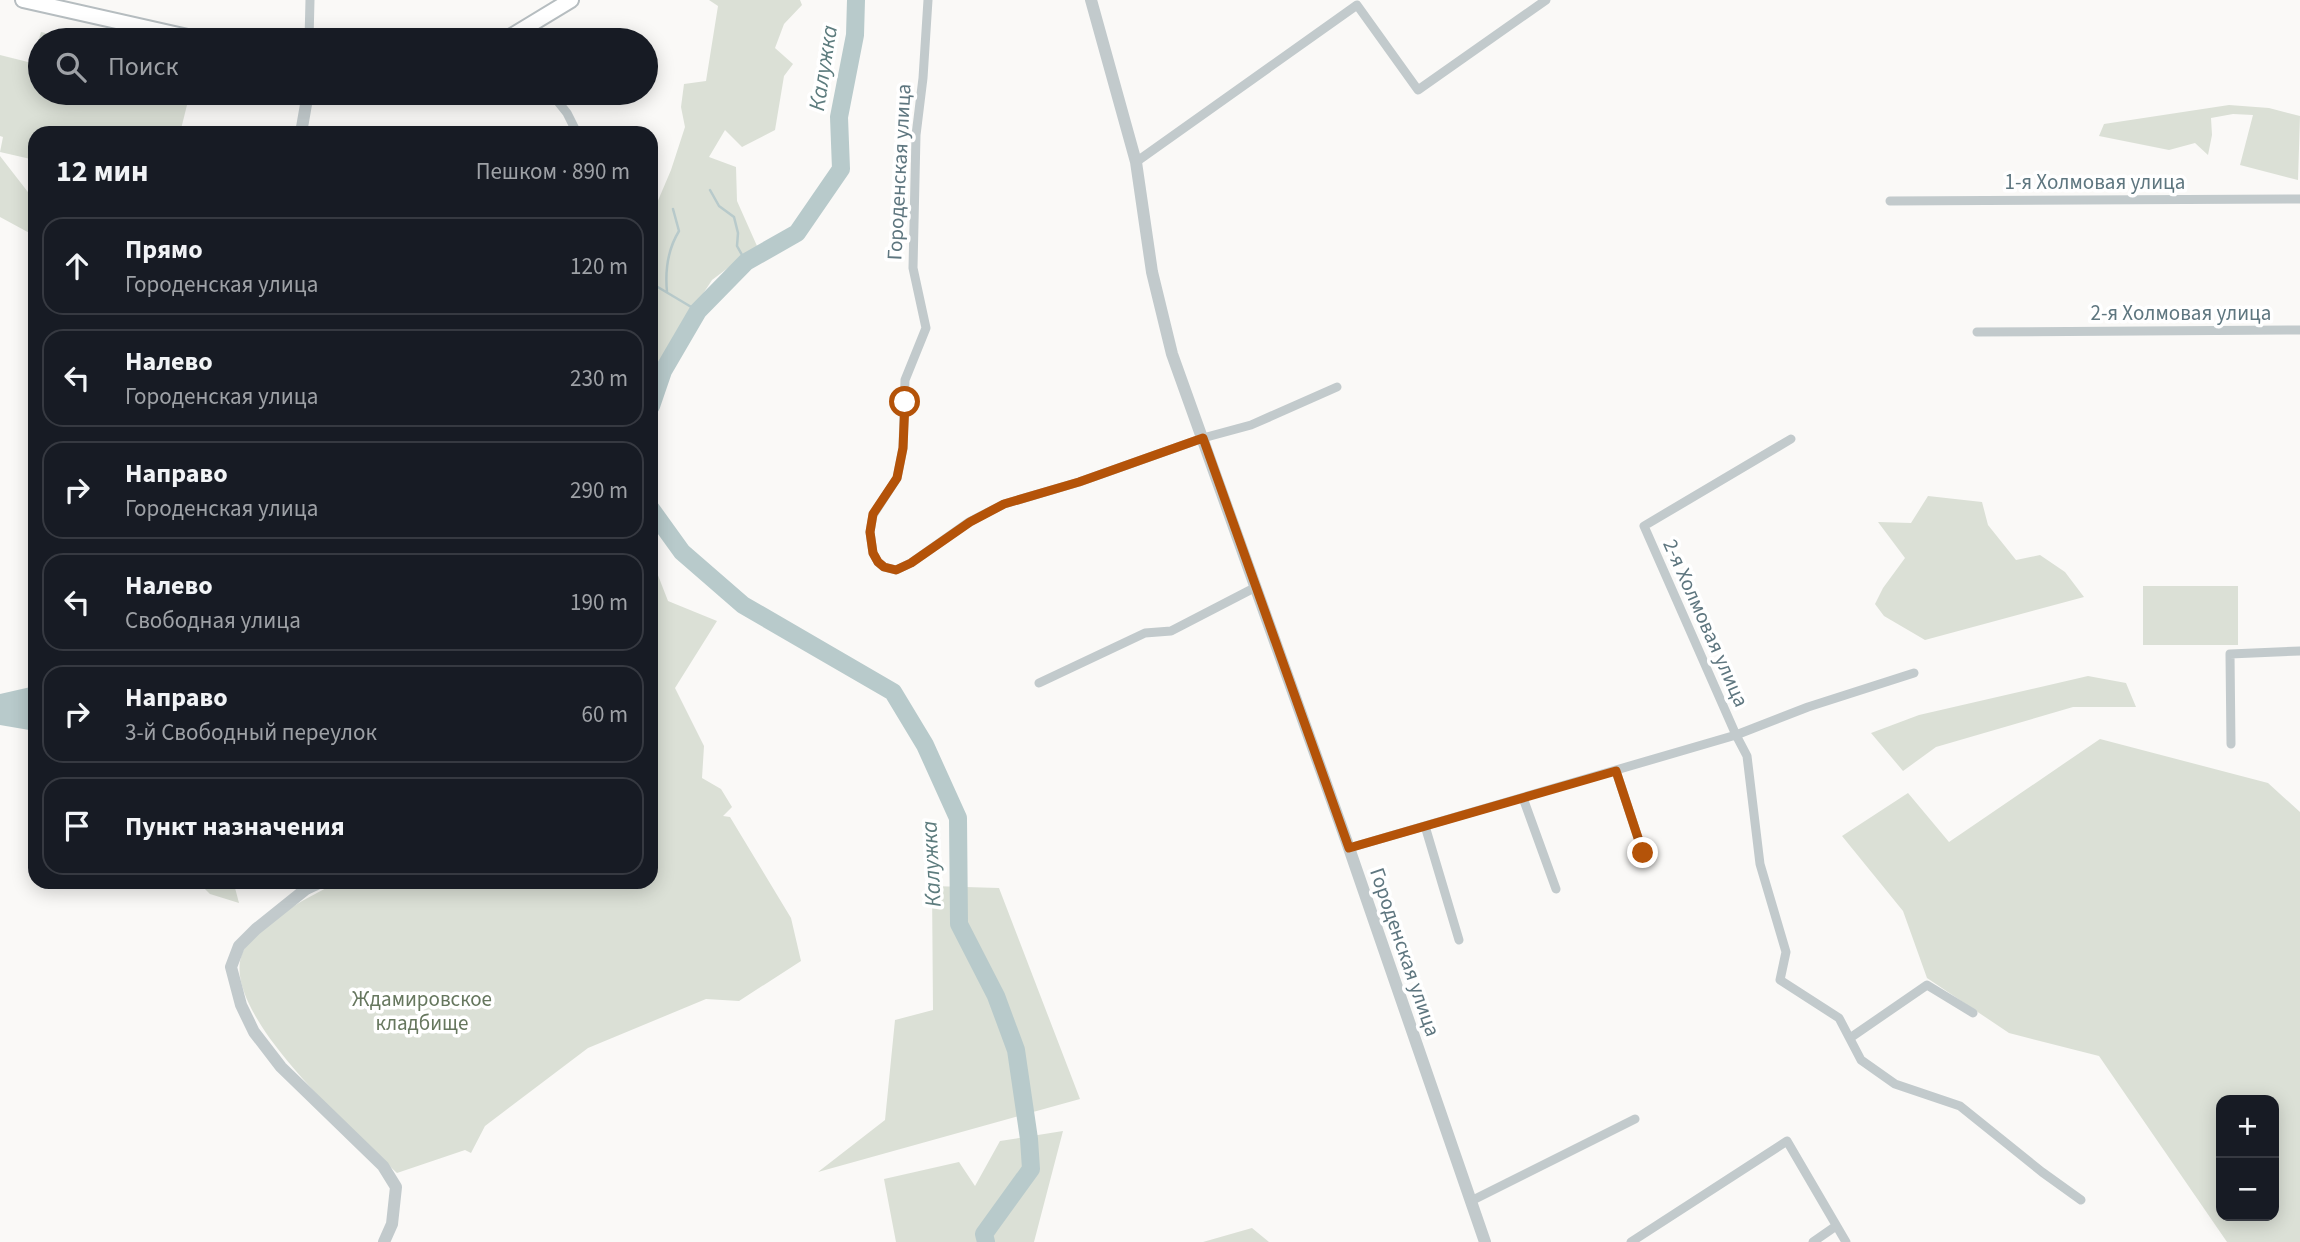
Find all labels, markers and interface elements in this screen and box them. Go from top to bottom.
water label: Калужка [800,23,846,113]
search box [28,28,658,105]
icon: search [52,48,90,86]
text: Поиск [108,48,178,85]
street label: Городенская улица [879,83,919,261]
text: 12 мин [56,150,148,193]
text: Пешком · 890 m [476,155,630,188]
street label: 1-я Холмовая улица [2005,167,2185,197]
text: Прямо [125,231,203,268]
icon: ahead [58,247,96,285]
text: 120 m [570,250,628,283]
text: Городенская улица [125,268,318,301]
street label: 2-я Холмовая улица [2091,298,2271,328]
text: Налево [125,343,213,380]
icon: left [58,359,96,397]
text: 230 m [570,362,628,395]
text: Городенская улица [125,380,318,413]
route start [889,386,920,417]
text: Направо [125,455,228,492]
icon: right [58,471,96,509]
text: 290 m [570,474,628,507]
text: Городенская улица [125,492,318,525]
street label: 2-я Холмовая улица [1656,534,1756,712]
text: Налево [125,567,213,604]
icon: left [58,583,96,621]
text: 190 m [570,586,628,619]
text: Свободная улица [125,604,301,637]
text: Направо [125,679,228,716]
icon: right [58,695,96,733]
text: 60 m [581,698,628,731]
text: 3-й Свободный переулок [125,716,377,749]
icon: arrive [58,807,96,845]
text: Пункт назначения [125,808,345,845]
water label: Калужка [912,820,950,908]
route end [1627,837,1658,868]
street label: Городенская улица [1362,864,1448,1040]
park label: Ждамировское кладбище [352,984,492,1038]
map controls [2216,1095,2279,1221]
button: + [2216,1095,2279,1158]
button: − [2216,1158,2279,1221]

